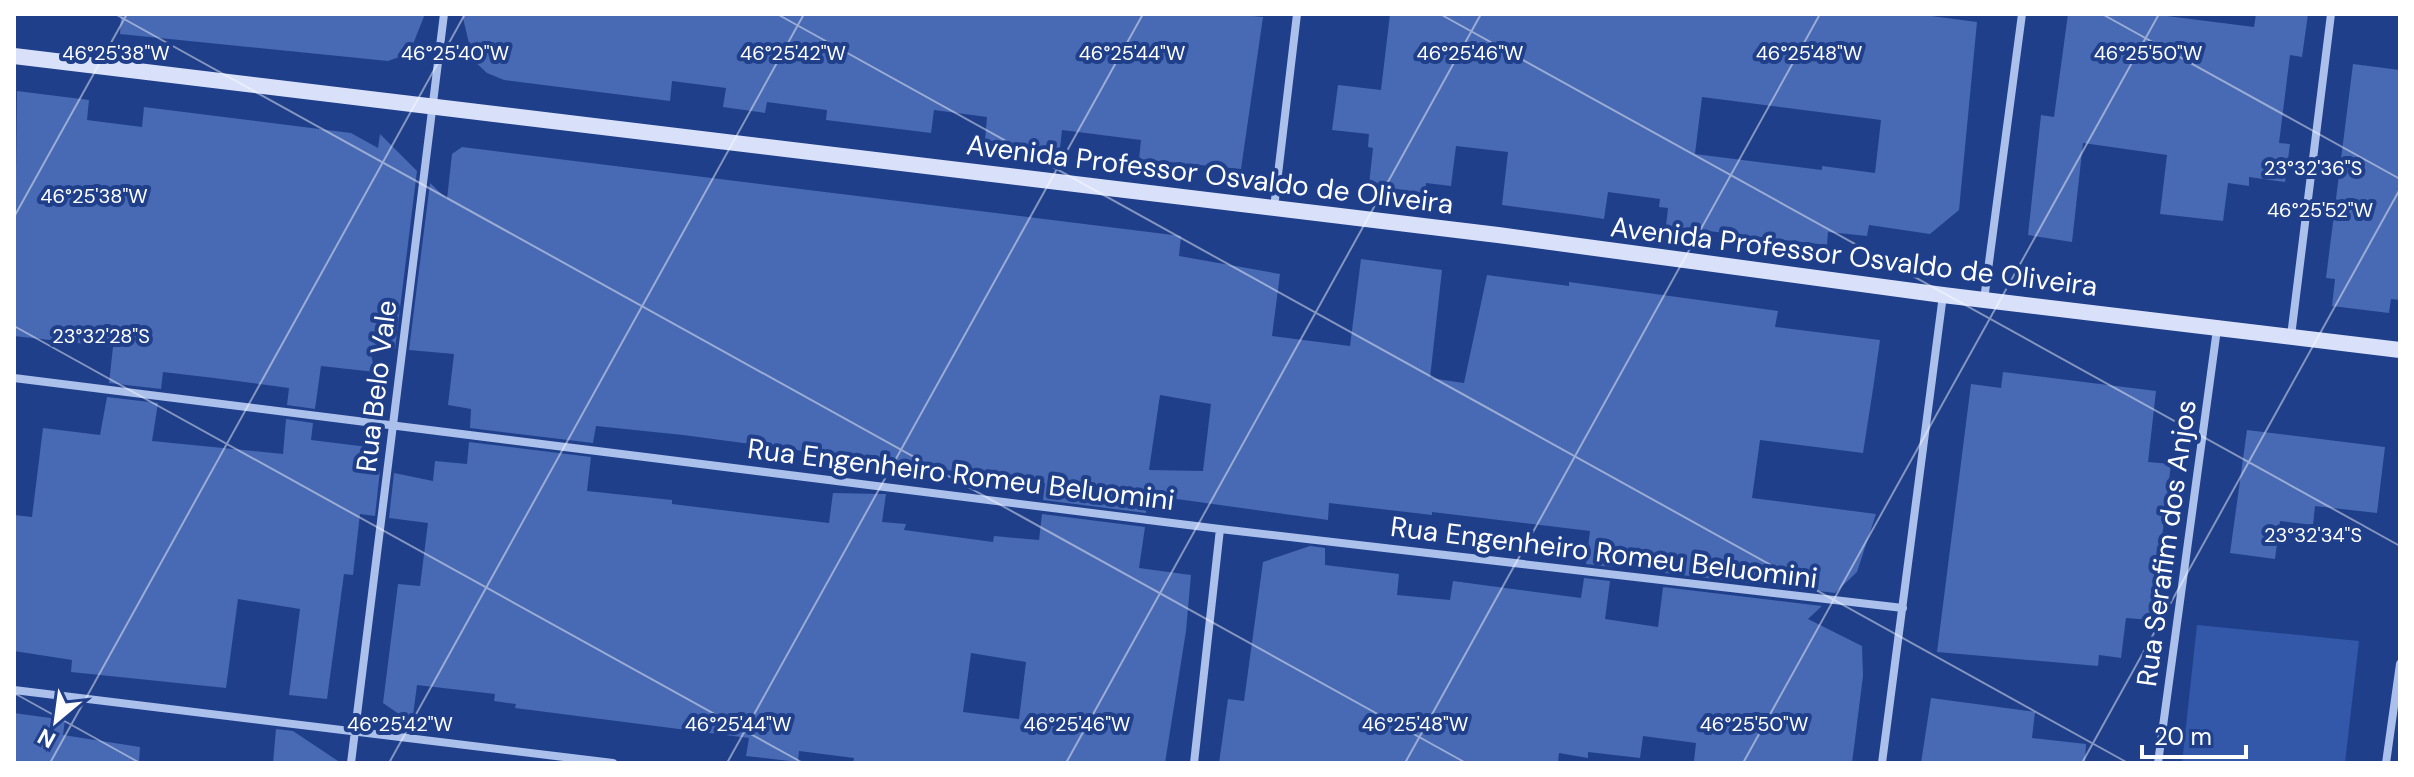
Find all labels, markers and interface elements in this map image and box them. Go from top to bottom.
text: 46°25'38"W [62,40,170,66]
text: 46°25'40"W [401,40,509,66]
text: 46°25'42"W [740,40,846,66]
text: 46°25'44"W [1079,40,1185,66]
text: 46°25'46"W [1417,40,1523,66]
text: 46°25'48"W [1756,40,1862,66]
text: 46°25'50"W [2094,40,2202,66]
street label: Avenida Professor Osvaldo de Oliveira [964,126,1455,223]
text: 23°32'36"S [2264,155,2362,181]
text: 46°25'38"W [40,183,148,209]
text: 46°25'52"W [2267,197,2373,223]
street label: Avenida Professor Osvaldo de Oliveira [1608,208,2099,305]
street label: Rua Belo Vale [348,298,405,474]
text: 23°32'28"S [52,323,150,349]
street label: Rua Serafim dos Anjos [2128,397,2205,689]
street label: Rua Engenheiro Romeu Beluomini [745,430,1176,519]
street label: Rua Engenheiro Romeu Beluomini [1388,508,1819,597]
text: 23°32'34"S [2264,522,2362,548]
north arrow [16,681,96,761]
scale bar [2142,709,2246,759]
text: 46°25'42"W [347,711,453,737]
text: 46°25'44"W [685,711,791,737]
text: 46°25'46"W [1024,711,1130,737]
text: 46°25'48"W [1362,711,1468,737]
text: 46°25'50"W [1700,711,1808,737]
text: N [32,721,61,755]
text: 20 m [2154,721,2212,752]

